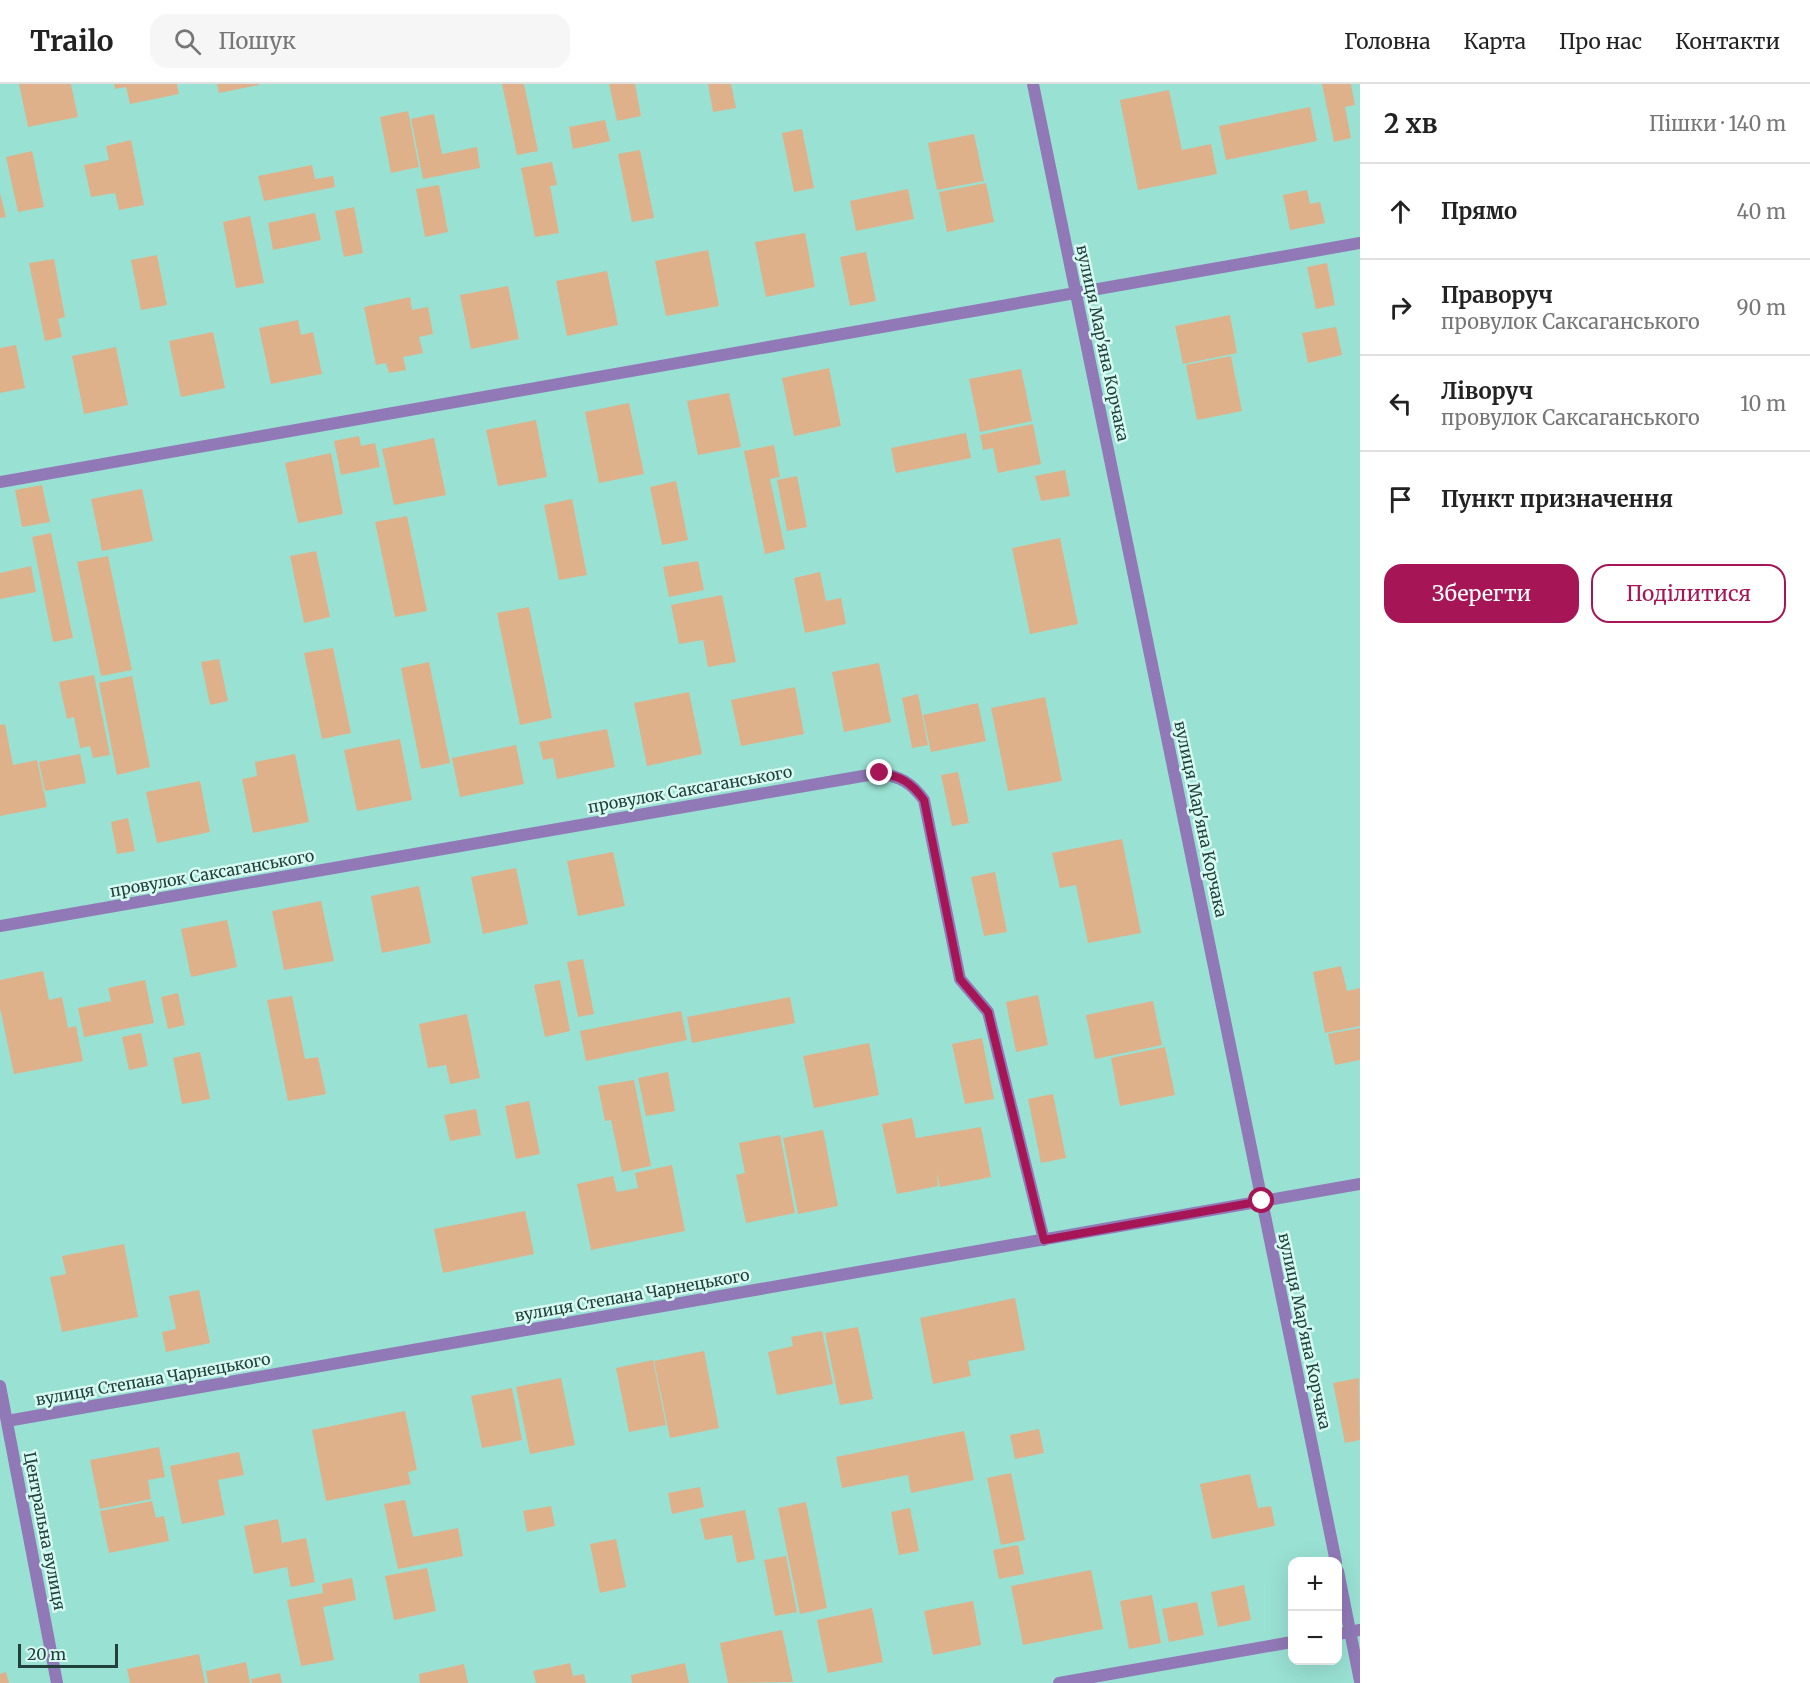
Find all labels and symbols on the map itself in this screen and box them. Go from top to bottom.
street label: вулиця Мар'яна Корчака [1072,243,1134,443]
street label: вулиця Мар'яна Корчака [1170,719,1232,919]
route end [866,759,892,785]
street label: провулок Саксаганського [586,761,794,817]
street label: провулок Саксаганського [108,845,316,901]
route start [1248,1187,1274,1213]
street label: вулиця Мар'яна Корчака [1274,1231,1336,1431]
street label: вулиця Степана Чарнецького [513,1264,751,1326]
street label: вулиця Степана Чарнецького [34,1348,272,1410]
street label: Центральна вулиця [20,1450,70,1612]
scale bar [18,1641,118,1668]

